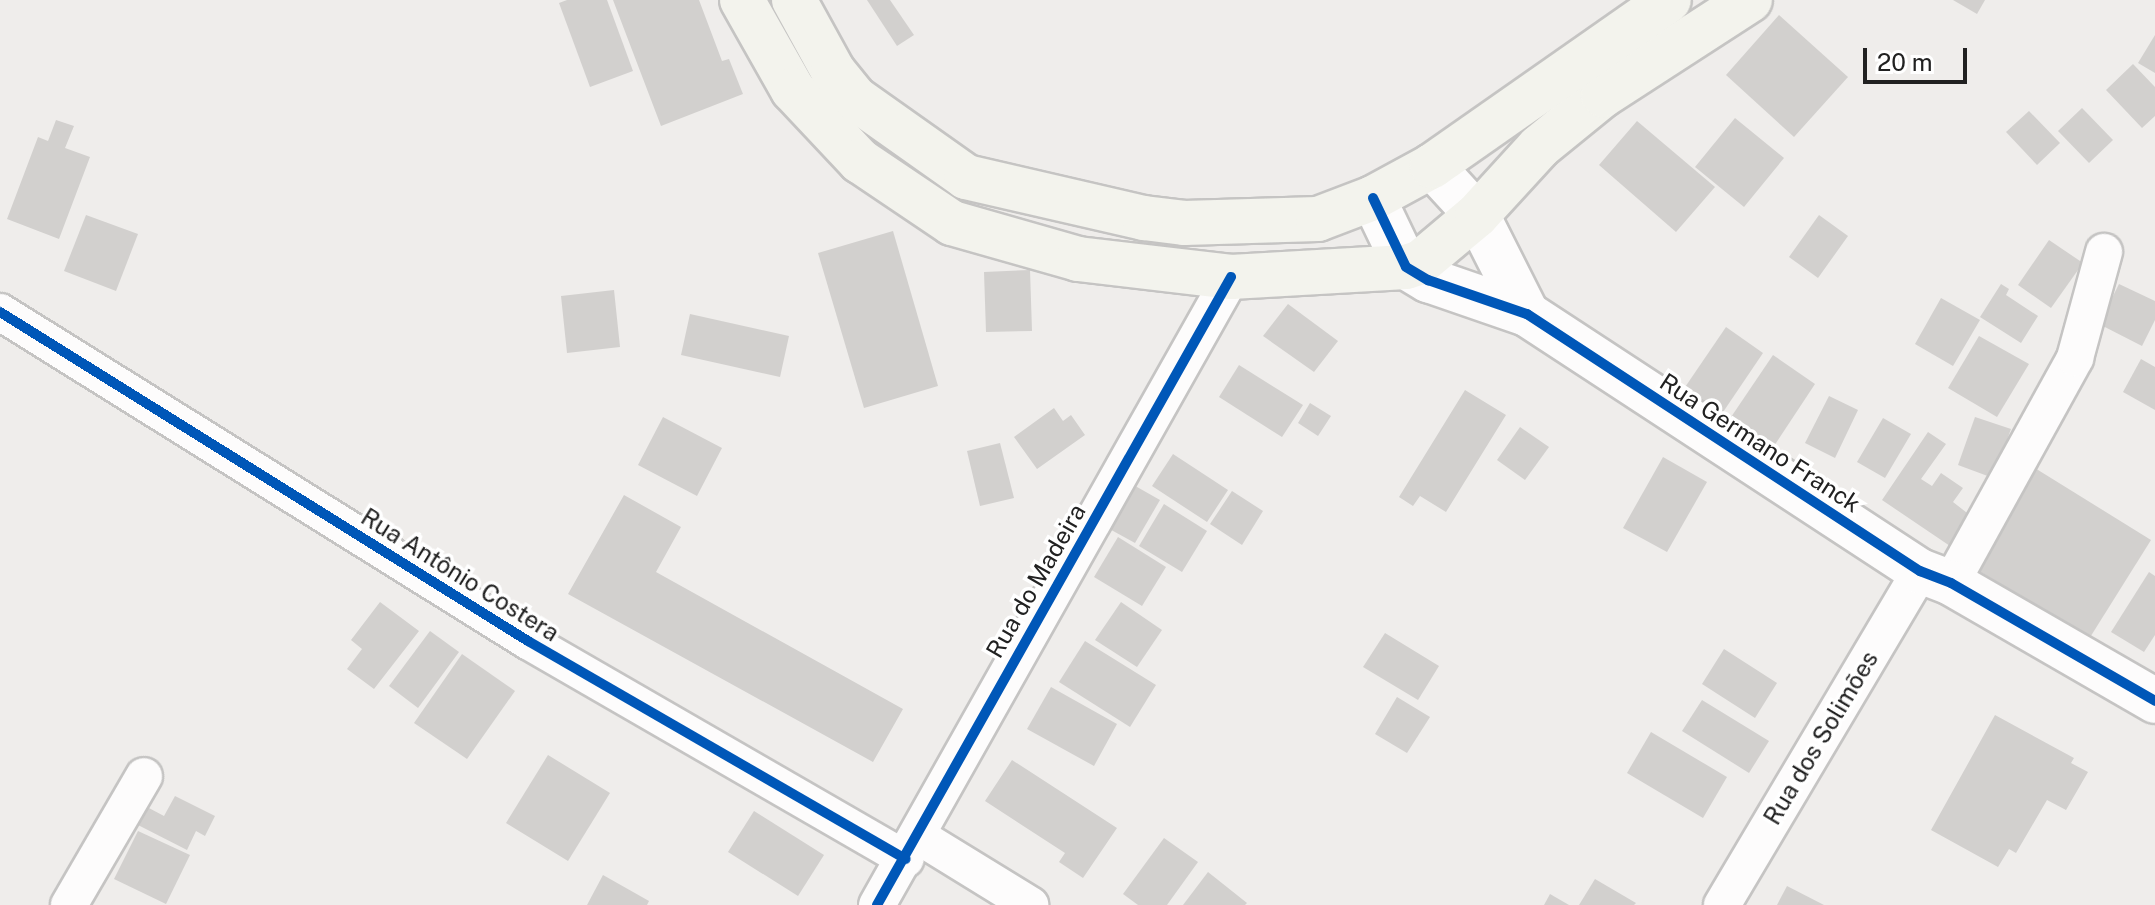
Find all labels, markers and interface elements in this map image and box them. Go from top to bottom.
scale bar [1867,32,1971,82]
text: 20 m [1877,48,1933,76]
street label: Rua Germano Franck [1654,367,1866,519]
street label: Rua do Madeira [980,499,1092,663]
street label: Rua Antônio Costera [356,502,564,648]
street label: Rua dos Solimões [1758,646,1884,830]

